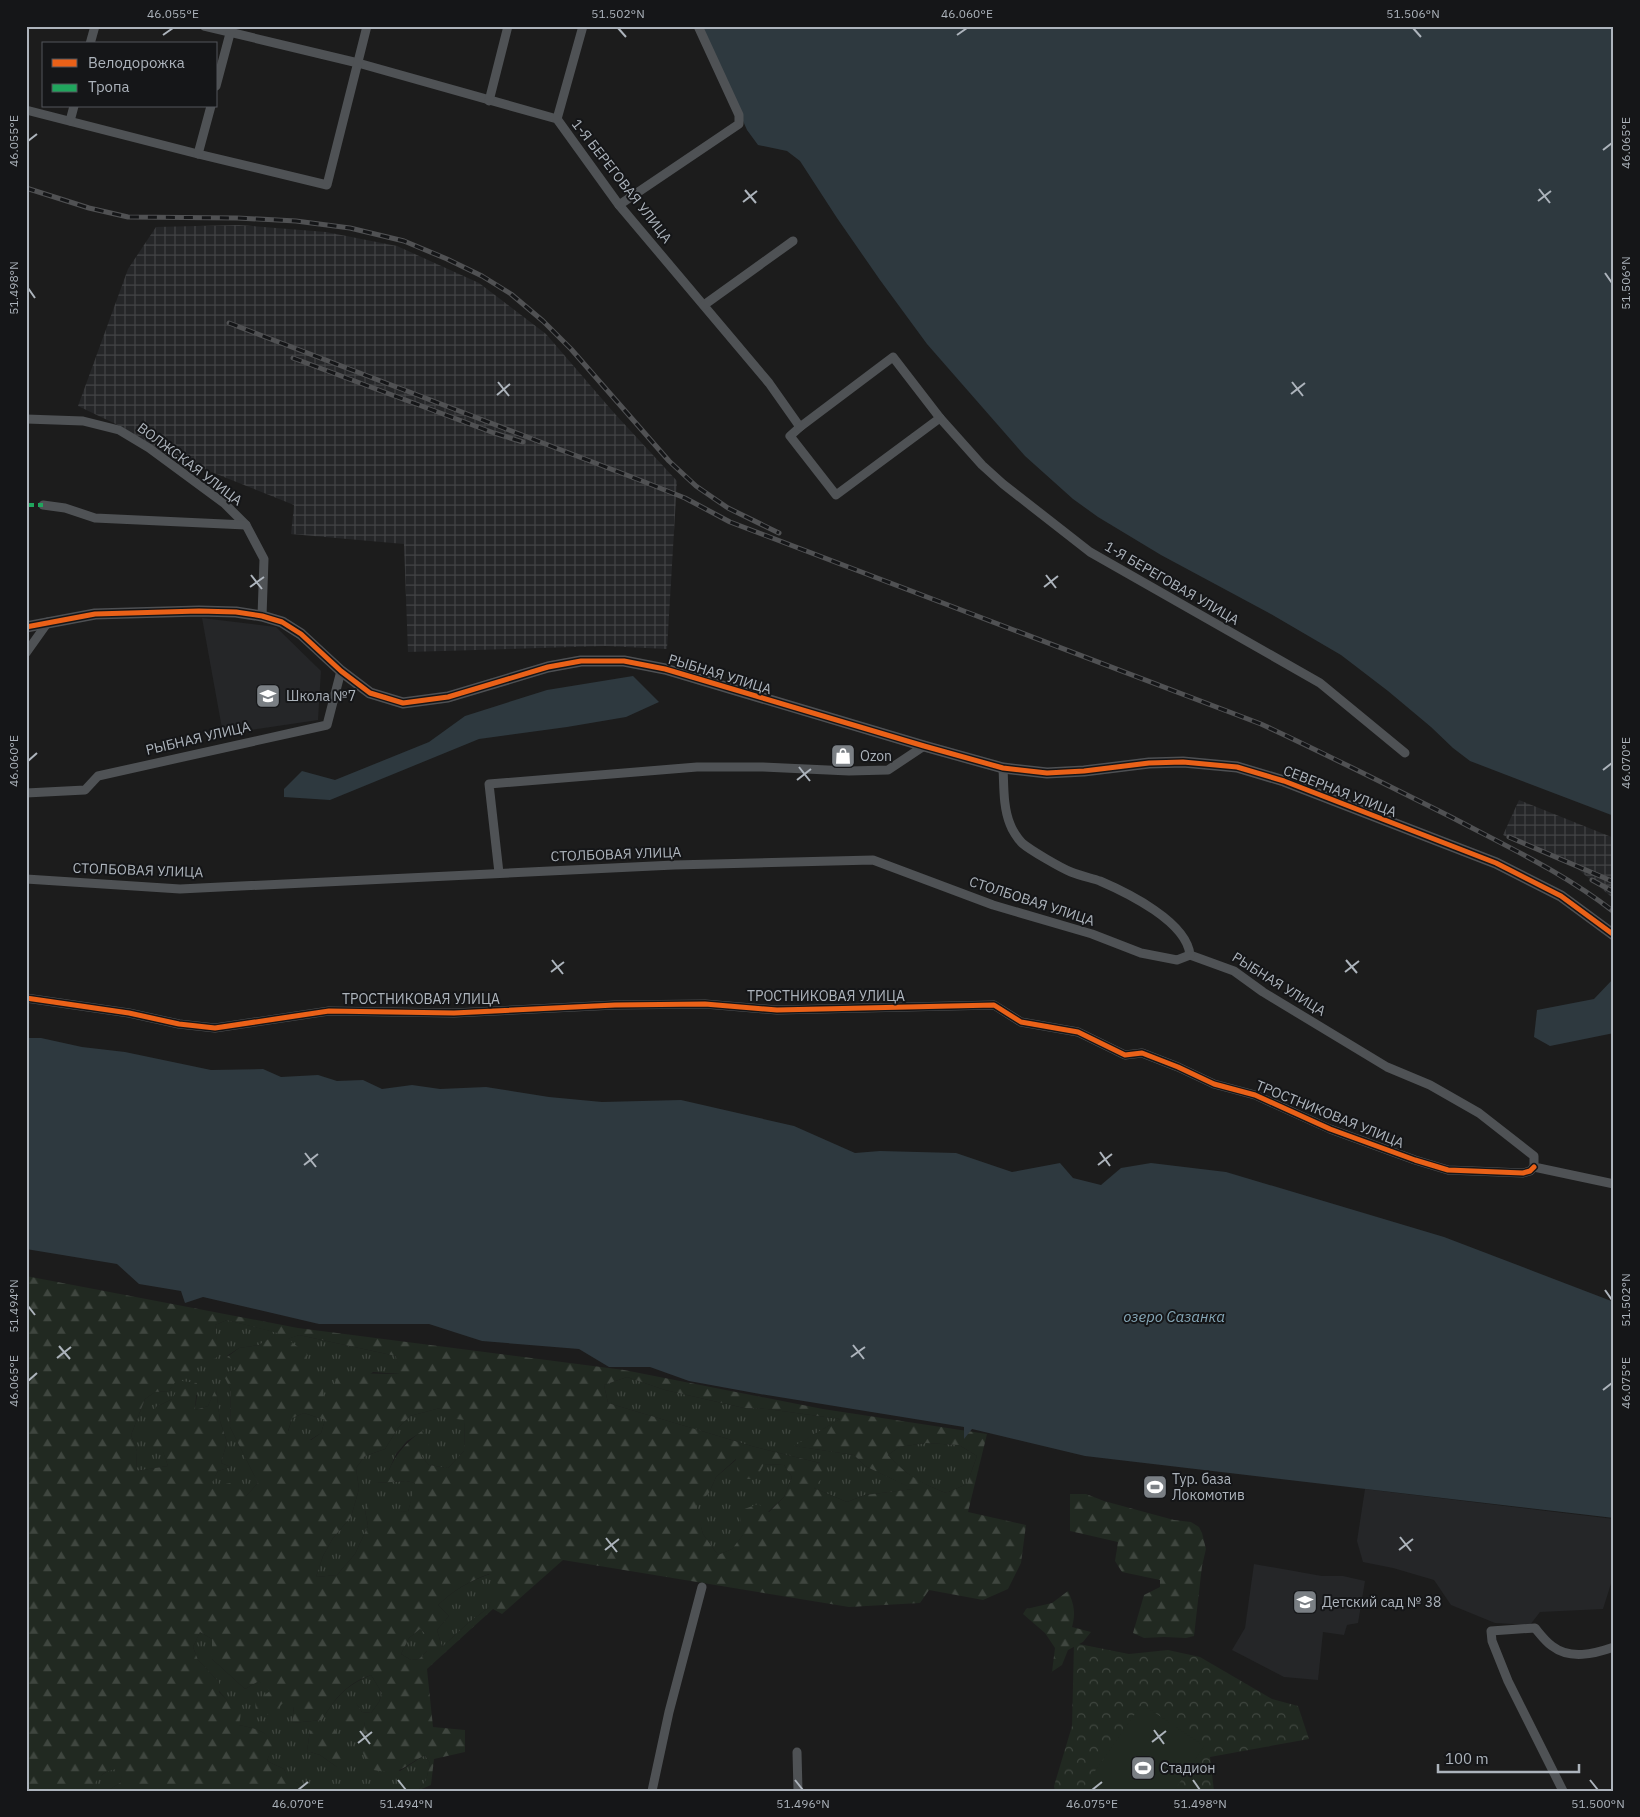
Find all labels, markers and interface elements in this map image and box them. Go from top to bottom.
text: 46.055°E [147,6,199,21]
text: 51.502°N [591,6,645,21]
text: 46.060°E [941,6,993,21]
text: 51.506°N [1386,6,1440,21]
legend [42,42,218,108]
text: Велодорожка [88,53,185,72]
text: Тропа [88,77,130,96]
text: 46.055°E [6,115,21,167]
street label: 1-Я БЕРЕГОВАЯ УЛИЦА [568,115,676,247]
text: 46.065°E [1618,117,1633,169]
text: 51.506°N [1618,256,1633,310]
text: 51.498°N [6,261,21,315]
street label: ВОЛЖСКАЯ УЛИЦА [134,419,246,509]
street label: 1-Я БЕРЕГОВАЯ УЛИЦА [1101,537,1243,629]
street label: РЫБНАЯ УЛИЦА [666,650,774,698]
school or university icon: Школа №7 [255,683,281,709]
place label: Школа №7 [286,687,356,705]
street label: РЫБНАЯ УЛИЦА [144,717,252,759]
text: 46.060°E [6,735,21,787]
text: 46.070°E [1618,737,1633,789]
shop icon: Ozon [830,743,856,769]
place label: Ozon [860,747,892,765]
street label: СЕВЕРНАЯ УЛИЦА [1281,761,1399,821]
street label: СТОЛБОВАЯ УЛИЦА [550,843,682,865]
street label: СТОЛБОВАЯ УЛИЦА [72,859,204,881]
street label: СТОЛБОВАЯ УЛИЦА [967,872,1097,930]
street label: РЫБНАЯ УЛИЦА [1229,948,1329,1020]
street label: ТРОСТНИКОВАЯ УЛИЦА [747,987,905,1005]
street label: ТРОСТНИКОВАЯ УЛИЦА [342,990,500,1008]
street label: ТРОСТНИКОВАЯ УЛИЦА [1253,1076,1407,1152]
text: 51.502°N [1618,1273,1633,1327]
text: 51.494°N [6,1279,21,1333]
water label: озеро Сазанка [1123,1307,1225,1326]
text: 46.065°E [6,1355,21,1407]
text: 46.075°E [1618,1357,1633,1409]
place label: Тур. база Локомотив [1172,1470,1245,1504]
sports icon: Тур. база Локомотив [1142,1474,1168,1500]
school or university icon: Детский сад № 38 [1292,1589,1318,1615]
place label: Детский сад № 38 [1322,1593,1442,1611]
scale bar [1438,1742,1579,1774]
text: 100 m [1445,1749,1489,1768]
sports icon: Стадион [1130,1755,1156,1781]
place label: Стадион [1160,1759,1216,1777]
text: 46.070°E [272,1796,324,1811]
text: 51.494°N [379,1796,433,1811]
text: 51.496°N [776,1796,830,1811]
text: 46.075°E [1066,1796,1118,1811]
text: 51.498°N [1173,1796,1227,1811]
text: 51.500°N [1571,1796,1625,1811]

